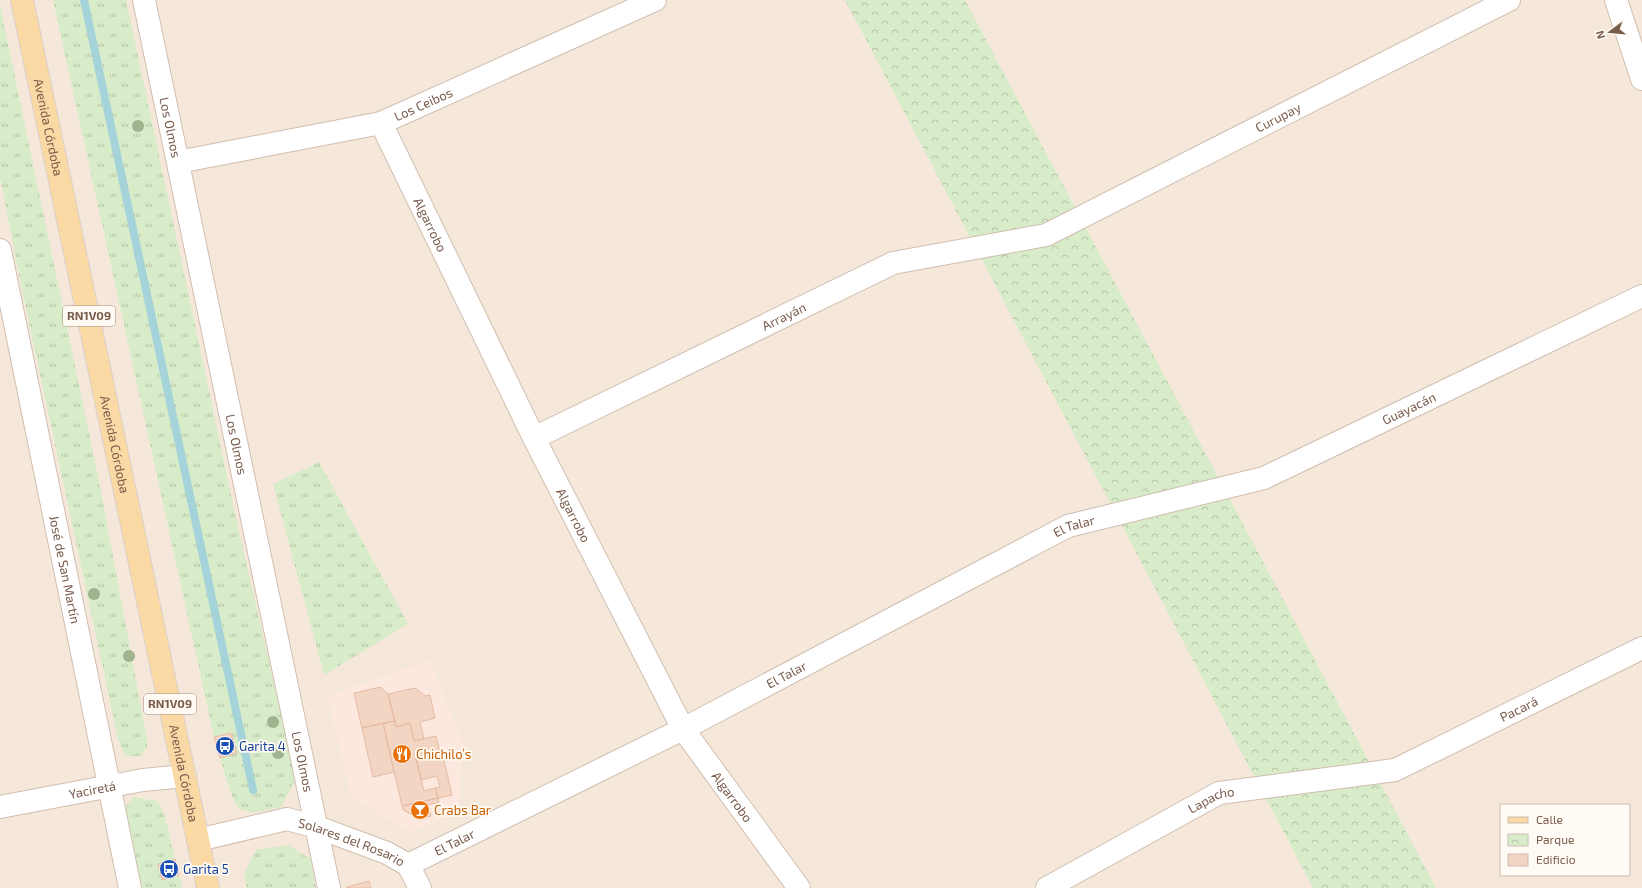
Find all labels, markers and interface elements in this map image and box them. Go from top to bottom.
north arrow [1590,12,1630,52]
text: N [1593,29,1607,41]
street label: Avenida Córdoba [31,77,67,177]
street label: Los Ceibos [391,84,455,124]
street label: Los Olmos [156,96,185,159]
street label: Curupay [1252,99,1304,136]
street label: Algarrobo [410,195,450,255]
street label: Arrayán [759,299,809,334]
road number: RN1V09 [63,306,115,326]
street label: Guayacán [1379,388,1438,428]
street label: Avenida Córdoba [97,394,133,495]
street label: Los Olmos [222,413,251,476]
street label: Algarrobo [553,485,594,545]
street label: El Talar [1050,512,1096,541]
street label: José de San Martín [46,514,84,625]
street label: El Talar [764,657,809,692]
street label: Pacará [1497,693,1540,725]
road number: RN1V09 [144,694,196,714]
street label: Avenida Córdoba [166,723,202,823]
street label: Los Olmos [289,730,317,793]
bus stop icon: Garita 4 [214,735,236,757]
place label: Garita 4 [239,738,286,754]
restaurant icon: Chichilo’s [391,743,413,765]
place label: Chichilo’s [416,746,471,762]
street label: Algarrobo [709,768,756,825]
street label: Yaciretá [68,777,117,802]
street label: Lapacho [1185,783,1235,817]
bar icon: Crabs Bar [409,799,431,821]
place label: Crabs Bar [434,802,491,818]
legend [1500,804,1630,876]
text: Calle [1536,812,1563,826]
street label: Solares del Rosario [297,814,408,870]
street label: El Talar [431,825,477,859]
text: Parque [1536,832,1574,846]
text: Edificio [1536,852,1576,866]
bus stop icon: Garita 5 [158,858,180,880]
place label: Garita 5 [183,861,229,877]

